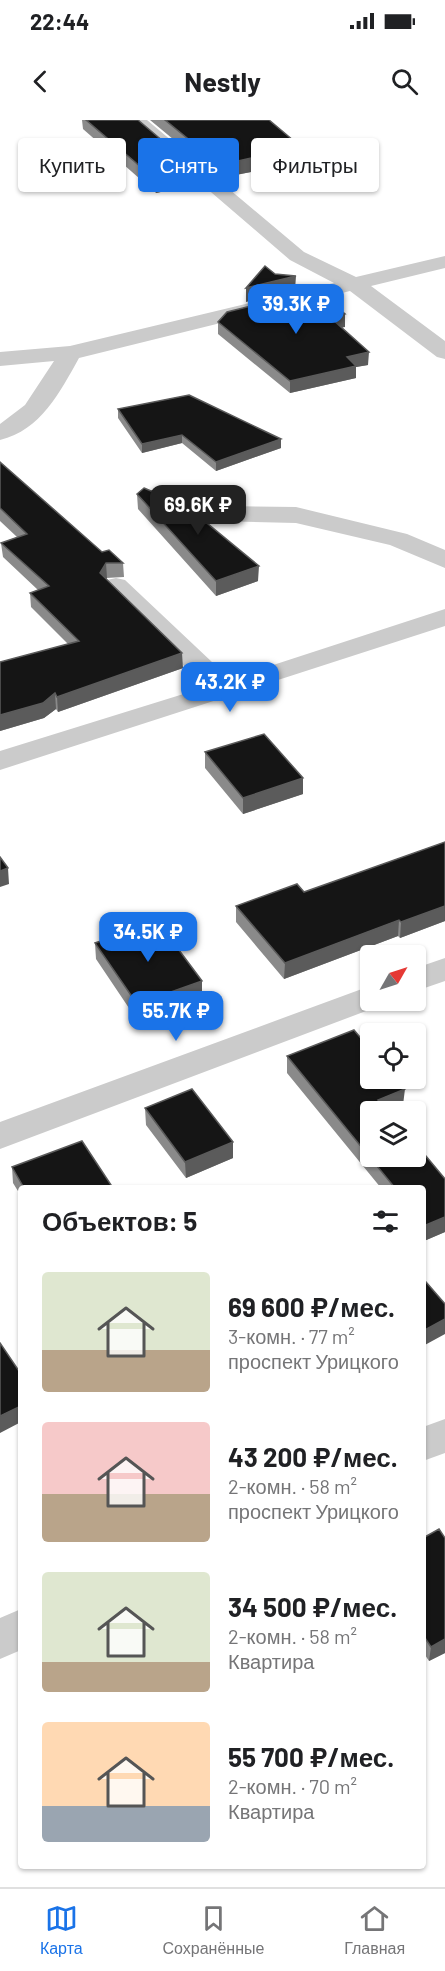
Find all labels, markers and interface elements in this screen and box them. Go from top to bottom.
text: 22:44 [30,8,89,34]
icon: back [24,65,57,98]
text: Nestly [184,65,261,97]
icon: search [388,65,421,98]
chip: Купить [18,138,126,192]
chip: Снять [138,138,239,192]
chip: Фильтры [251,138,379,192]
pin: 39.3K ₽ [241,284,351,335]
text: 39.3K ₽ [262,291,330,315]
pin: 69.6K ₽ [143,485,253,536]
text: 69.6K ₽ [164,492,232,516]
pin: 43.2K ₽ [175,662,285,713]
text: 43.2K ₽ [195,669,265,693]
pin: 34.5K ₽ [93,912,203,963]
text: 34.5K ₽ [113,919,183,943]
north arrow [360,945,426,1011]
map controls [360,945,426,1167]
pin: 55.7K ₽ [121,991,231,1042]
text: 55.7K ₽ [142,998,210,1022]
button: locate [360,1023,426,1089]
button: layers [360,1101,426,1167]
text: Объектов: 5 [42,1205,197,1236]
icon: filters [369,1205,402,1238]
text: 69 600 ₽/мес. [228,1291,395,1322]
icon: home [90,1296,162,1368]
text: 3-комн. · 77 m² [228,1324,355,1348]
text: проспект Урицкого [228,1349,399,1373]
text: 43 200 ₽/мес. [228,1441,398,1472]
icon: home [90,1446,162,1518]
text: 2-комн. · 58 m² [228,1474,357,1498]
text: проспект Урицкого [228,1499,399,1523]
text: 34 500 ₽/мес. [228,1591,397,1622]
icon: home [90,1596,162,1668]
text: 2-комн. · 58 m² [228,1624,357,1648]
text: Квартира [228,1649,314,1673]
text: 55 700 ₽/мес. [228,1741,394,1772]
icon: home [90,1746,162,1818]
text: 2-комн. · 70 m² [228,1774,357,1798]
text: Квартира [228,1799,314,1823]
tab: Карта [40,1902,83,1958]
tab: Сохранённые [163,1902,264,1958]
tab: Главная [344,1902,405,1958]

